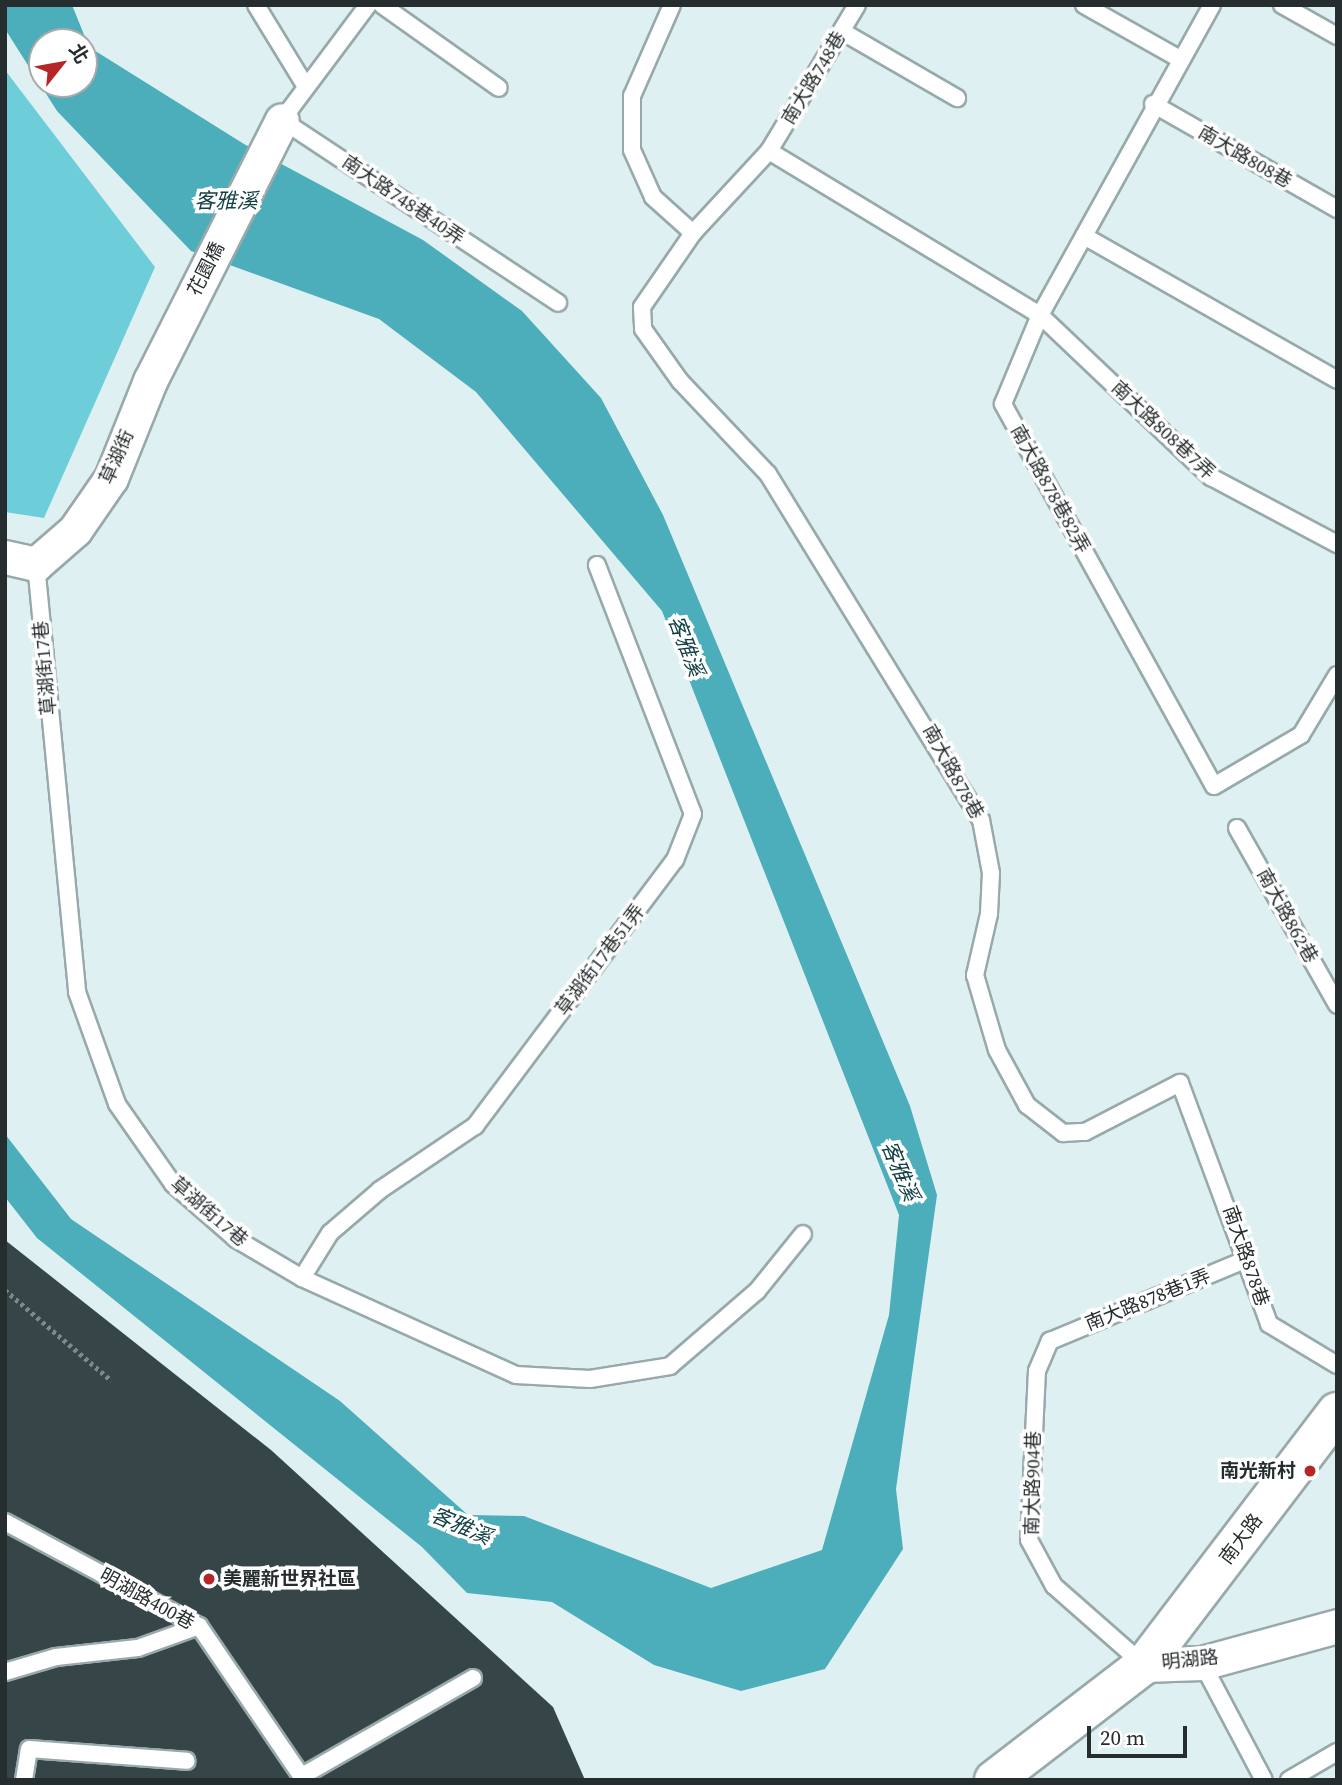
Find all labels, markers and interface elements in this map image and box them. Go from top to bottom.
street label: 南大路748巷 [777,27,851,129]
north arrow [28,28,98,98]
text: 北 [63,38,95,68]
street label: 南大路808巷 [1194,121,1296,193]
street label: 南大路748巷40弄 [338,151,468,249]
water label: 客雅溪 [195,188,257,214]
street label: 花園橋 [183,238,229,300]
street label: 南大路808巷7弄 [1107,376,1219,484]
street label: 南大路878巷82弄 [1005,421,1095,557]
street label: 草湖街 [95,426,139,488]
water label: 客雅溪 [663,612,709,680]
street label: 草湖街17巷 [30,620,60,716]
street label: 南大路878巷 [918,721,988,823]
street label: 南大路862巷 [1252,865,1322,967]
street label: 草湖街17巷51弄 [551,900,649,1020]
water label: 客雅溪 [876,1137,924,1205]
street label: 草湖街17巷 [166,1172,252,1252]
street label: 南大路878巷 [1218,1203,1274,1309]
street label: 南大路878巷1弄 [1082,1265,1214,1335]
street label: 南大路904巷 [1021,1431,1045,1535]
place label: 南光新村 [1220,1460,1296,1482]
marker: 南光新村 [1302,1463,1318,1479]
water label: 客雅溪 [427,1502,495,1550]
street label: 南大路 [1215,1509,1267,1569]
street label: 明湖路400巷 [96,1564,198,1634]
place label: 美麗新世界社區 [223,1568,356,1590]
marker: 美麗新世界社區 [201,1571,217,1587]
street label: 明湖路 [1160,1646,1220,1674]
scale bar [1090,1712,1190,1756]
text: 20 m [1100,1723,1145,1752]

